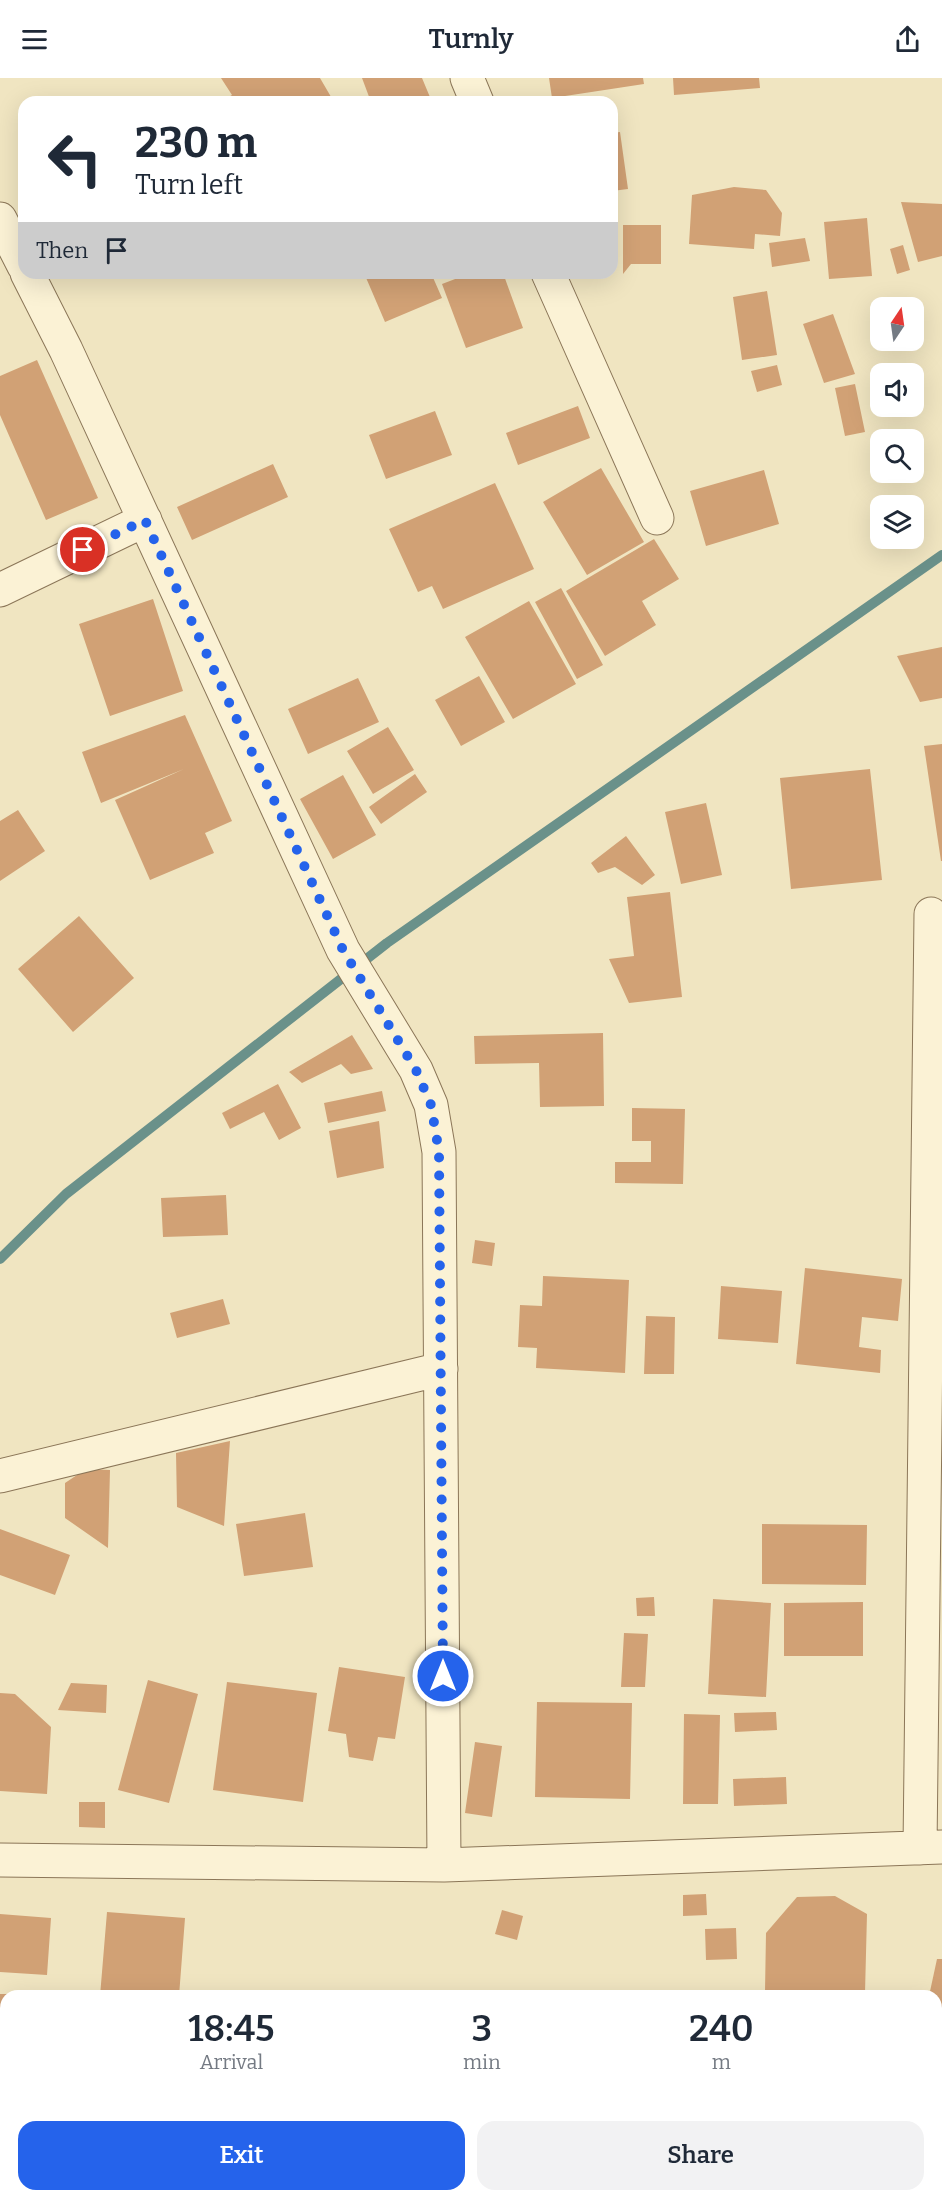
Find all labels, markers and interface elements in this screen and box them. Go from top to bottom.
icon: menu [18,23,51,56]
text: Turnly [429,23,513,55]
icon: share [891,23,924,56]
text: 230 m [135,118,257,168]
icon: left [36,120,114,198]
text: Turn left [135,169,243,201]
icon: arrive [100,234,133,267]
text: Then [36,237,88,264]
north arrow [870,297,924,351]
map controls [870,297,924,549]
button: sound [870,363,924,417]
button: search [870,429,924,483]
button: layers [870,495,924,549]
pin [57,524,108,575]
icon: arrive [66,533,99,566]
position arrow [411,1644,475,1708]
text: 18:45 [188,2007,275,2051]
text: 3 [471,2007,492,2051]
text: 240 [689,2007,754,2051]
text: Arrival [200,2050,263,2074]
text: min [463,2050,501,2074]
text: m [712,2050,731,2074]
button: Exit [18,2121,465,2190]
button: Share [477,2121,924,2190]

